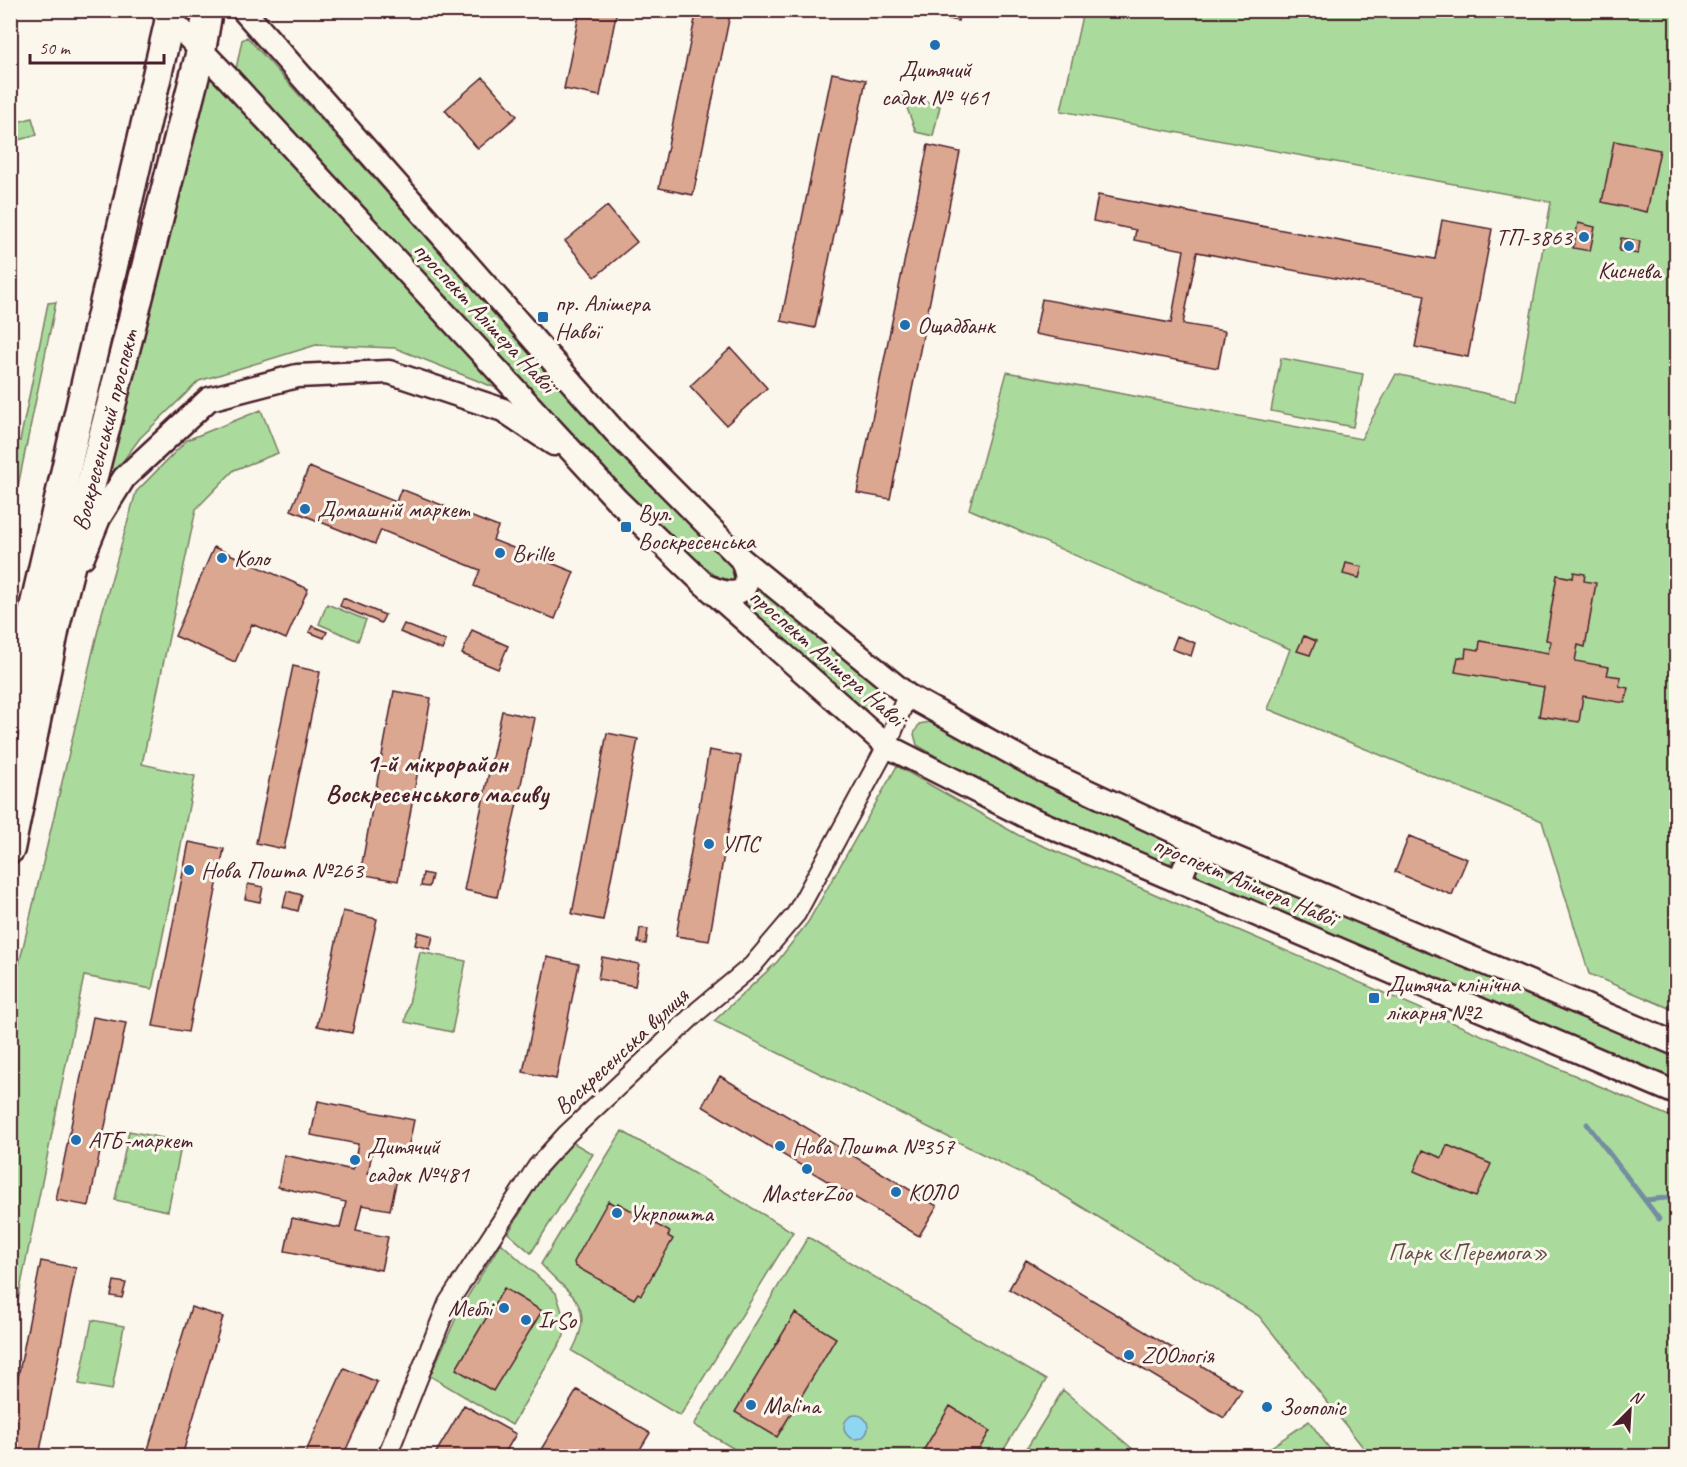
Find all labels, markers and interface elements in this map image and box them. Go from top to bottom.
scale bar [30,27,164,65]
text: 50 m [39,37,72,59]
marker: Дитячий садок № 461 [928,38,942,52]
place label: Дитячий садок № 461 [881,54,990,112]
place label: ТП-3863 [1496,222,1574,252]
marker: ТП-3863 [1577,230,1591,244]
street label: проспект Алішера Навої [407,235,566,402]
marker: Киснева [1622,239,1636,253]
place label: Киснева [1598,255,1662,285]
place label: пр. Алішера Навої [555,288,651,346]
marker: пр. Алішера Навої [536,310,550,324]
place label: Ощадбанк [917,310,997,340]
marker: Ощадбанк [898,318,912,332]
street label: Воскресенський проспект [65,325,145,534]
place label: Домашній маркет [317,494,471,524]
place label: Вул. Воскресенська [638,498,757,556]
marker: Домашній маркет [298,502,312,516]
marker: Вул. Воскресенська [619,520,633,534]
place label: Brille [512,538,556,568]
place label: Коло [234,543,272,573]
marker: Brille [493,546,507,560]
marker: Коло [215,551,229,565]
street label: проспект Алішера Навої [743,581,914,736]
district label: 1-й мікрорайон Воскресенського масиву [325,747,550,810]
place label: УПС [721,829,763,859]
street label: проспект Алішера Навої [1149,829,1345,935]
marker: УПС [702,837,716,851]
place label: Нова Пошта №263 [201,855,366,885]
marker: Нова Пошта №263 [182,863,196,877]
place label: Дитяча клінічна лікарня №2 [1386,969,1522,1027]
street label: Воскресенська вулиця [547,980,696,1121]
marker: Дитяча клінічна лікарня №2 [1367,991,1381,1005]
place label: АТБ-маркет [88,1125,193,1155]
place label: Дитячий садок №481 [367,1131,470,1189]
place label: Нова Пошта №357 [792,1131,956,1161]
marker: АТБ-маркет [69,1133,83,1147]
marker: Нова Пошта №357 [773,1139,787,1153]
marker: Дитячий садок №481 [348,1153,362,1167]
marker: MasterZoo [800,1162,814,1176]
place label: КОЛО [908,1177,959,1207]
place label: MasterZoo [762,1178,853,1208]
marker: КОЛО [889,1185,903,1199]
place label: Укрпошта [629,1198,714,1228]
marker: Укрпошта [610,1206,624,1220]
park label: Парк «Перемога» [1388,1237,1548,1267]
place label: Меблі [448,1293,495,1323]
marker: Меблі [497,1301,511,1315]
place label: IrSo [538,1305,577,1335]
marker: IrSo [519,1313,533,1327]
place label: ZООлогія [1141,1340,1215,1370]
marker: ZООлогія [1122,1348,1136,1362]
north arrow [1600,1380,1660,1440]
text: N [1627,1386,1647,1410]
place label: Malina [763,1390,822,1420]
place label: Зоополіс [1279,1392,1347,1422]
marker: Malina [744,1398,758,1412]
marker: Зоополіс [1260,1400,1274,1414]

